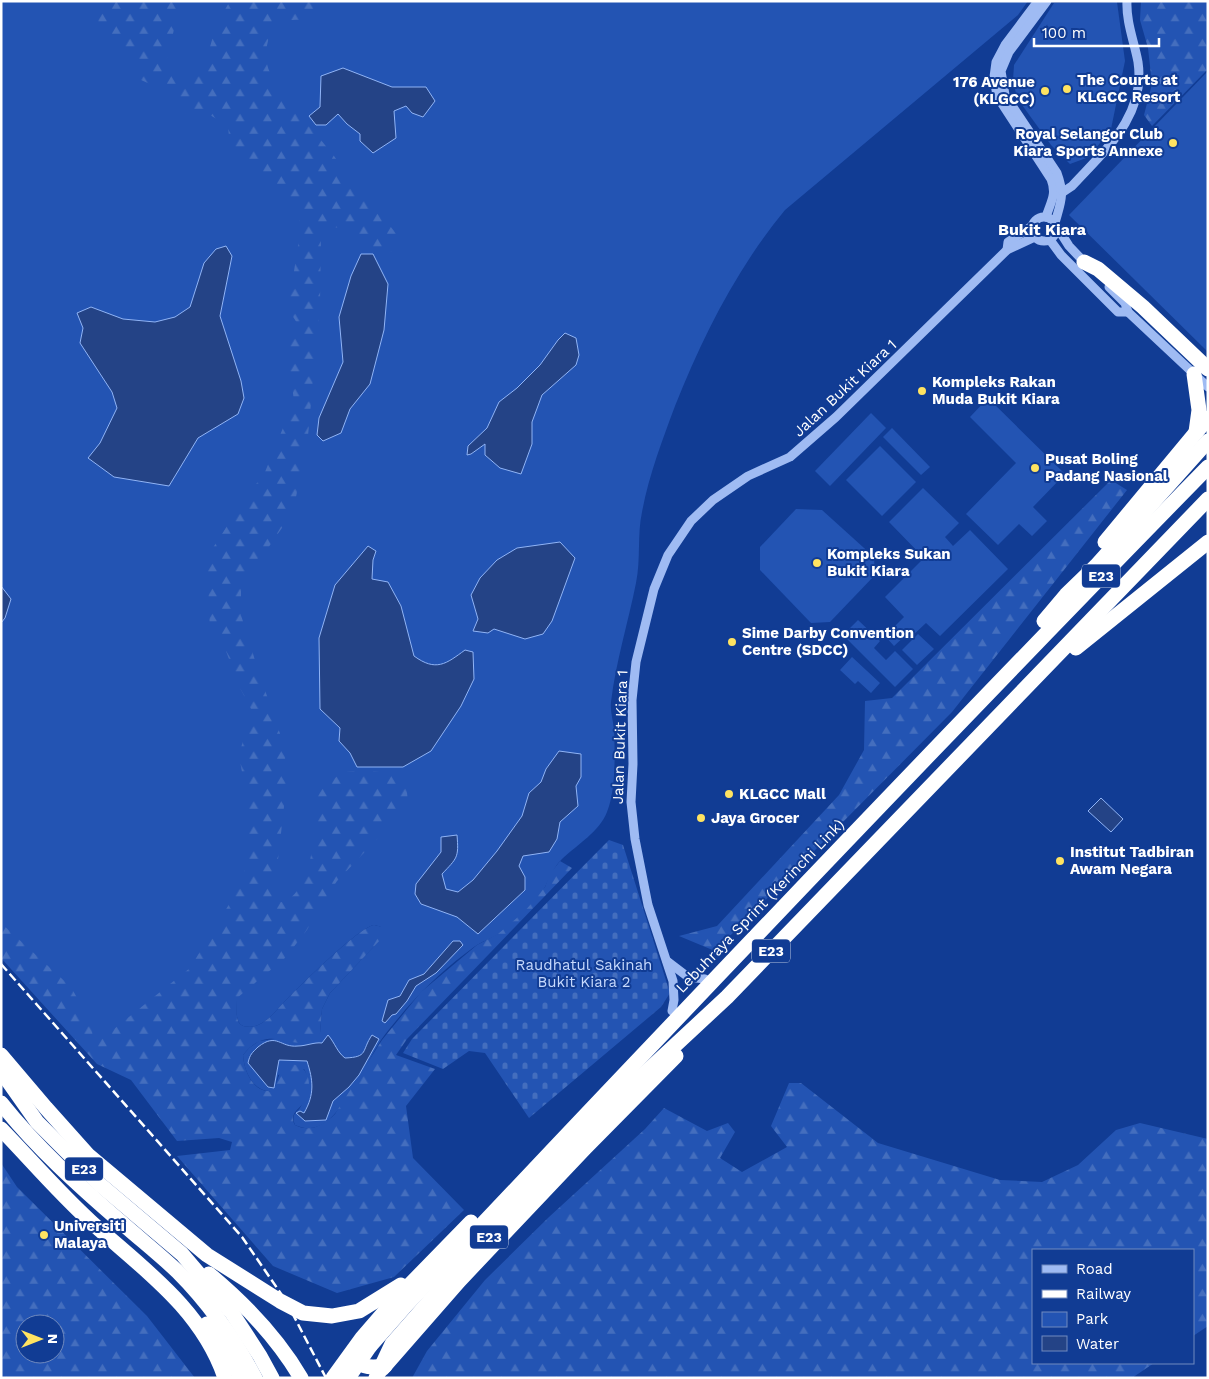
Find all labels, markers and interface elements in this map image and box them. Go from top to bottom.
scale bar [1034,15,1159,47]
text: 100 m [1042,24,1086,42]
place label: The Courts at KLGCC Resort [1077,71,1181,106]
place label: 176 Avenue (KLGCC) [953,73,1035,108]
marker: The Courts at KLGCC Resort [1061,83,1073,95]
marker: 176 Avenue (KLGCC) [1039,85,1051,97]
place label: Royal Selangor Club Kiara Sports Annexe [1013,125,1163,160]
marker: Royal Selangor Club Kiara Sports Annexe [1167,137,1179,149]
district label: Bukit Kiara [998,220,1087,239]
street label: Jalan Bukit Kiara 1 [790,336,900,440]
place label: Kompleks Rakan Muda Bukit Kiara [932,373,1060,408]
marker: Kompleks Rakan Muda Bukit Kiara [916,385,928,397]
place label: Pusat Boling Padang Nasional [1045,450,1168,485]
marker: Pusat Boling Padang Nasional [1029,462,1041,474]
place label: Kompleks Sukan Bukit Kiara [827,545,951,580]
marker: Kompleks Sukan Bukit Kiara [811,557,823,569]
road number: E23 [1082,564,1120,588]
place label: Sime Darby Convention Centre (SDCC) [742,624,914,659]
marker: Sime Darby Convention Centre (SDCC) [726,636,738,648]
street label: Jalan Bukit Kiara 1 [609,670,631,804]
place label: KLGCC Mall [739,785,826,803]
marker: KLGCC Mall [723,788,735,800]
place label: Jaya Grocer [711,809,800,827]
marker: Jaya Grocer [695,812,707,824]
street label: Lebuhraya Sprint (Kerinchi Link) [672,815,848,997]
place label: Institut Tadbiran Awam Negara [1070,843,1194,878]
marker: Institut Tadbiran Awam Negara [1054,855,1066,867]
road number: E23 [752,939,790,962]
park label: Raudhatul Sakinah Bukit Kiara 2 [516,956,652,991]
road number: E23 [65,1158,103,1180]
place label: Universiti Malaya [54,1217,125,1252]
road number: E23 [470,1226,508,1248]
marker: Universiti Malaya [38,1229,50,1241]
legend [1032,1249,1194,1364]
text: Road [1076,1260,1113,1278]
text: Railway [1076,1285,1131,1303]
text: Park [1076,1310,1109,1328]
north arrow [15,1314,65,1364]
text: N [45,1334,61,1344]
text: Water [1076,1335,1119,1353]

